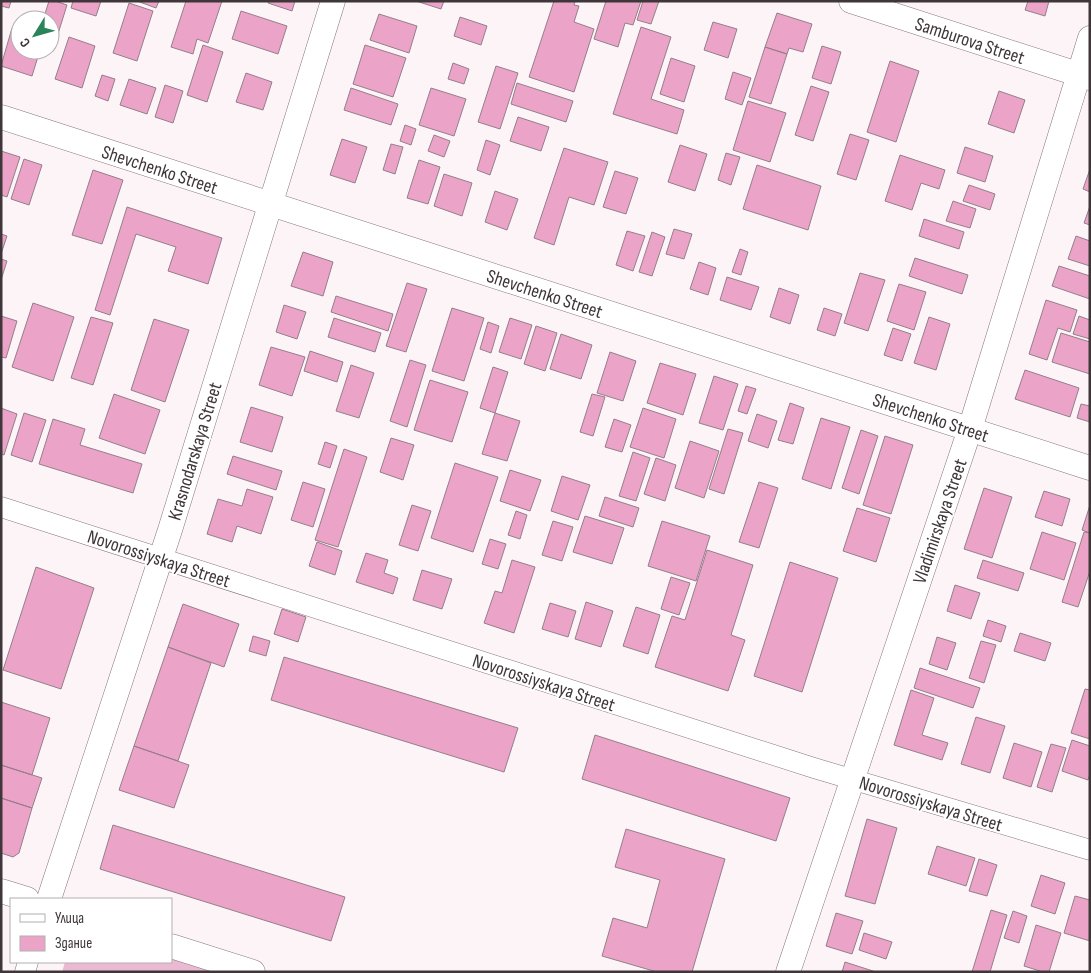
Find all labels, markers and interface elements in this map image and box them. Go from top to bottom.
north arrow [10,10,60,60]
street label: Samburova Street [912,13,1027,70]
text: С [16,35,34,51]
street label: Shevchenko Street [99,141,221,200]
street label: Shevchenko Street [484,265,606,324]
street label: Krasnodarskaya Street [164,380,227,523]
street label: Shevchenko Street [870,389,992,448]
street label: Vladimirskaya Street [908,456,973,587]
street label: Novorossiyskaya Street [84,526,233,593]
street label: Novorossiyskaya Street [469,650,618,717]
street label: Novorossiyskaya Street [856,772,1005,837]
legend [10,898,172,963]
text: Улица [55,909,84,928]
text: Здание [55,934,92,953]

